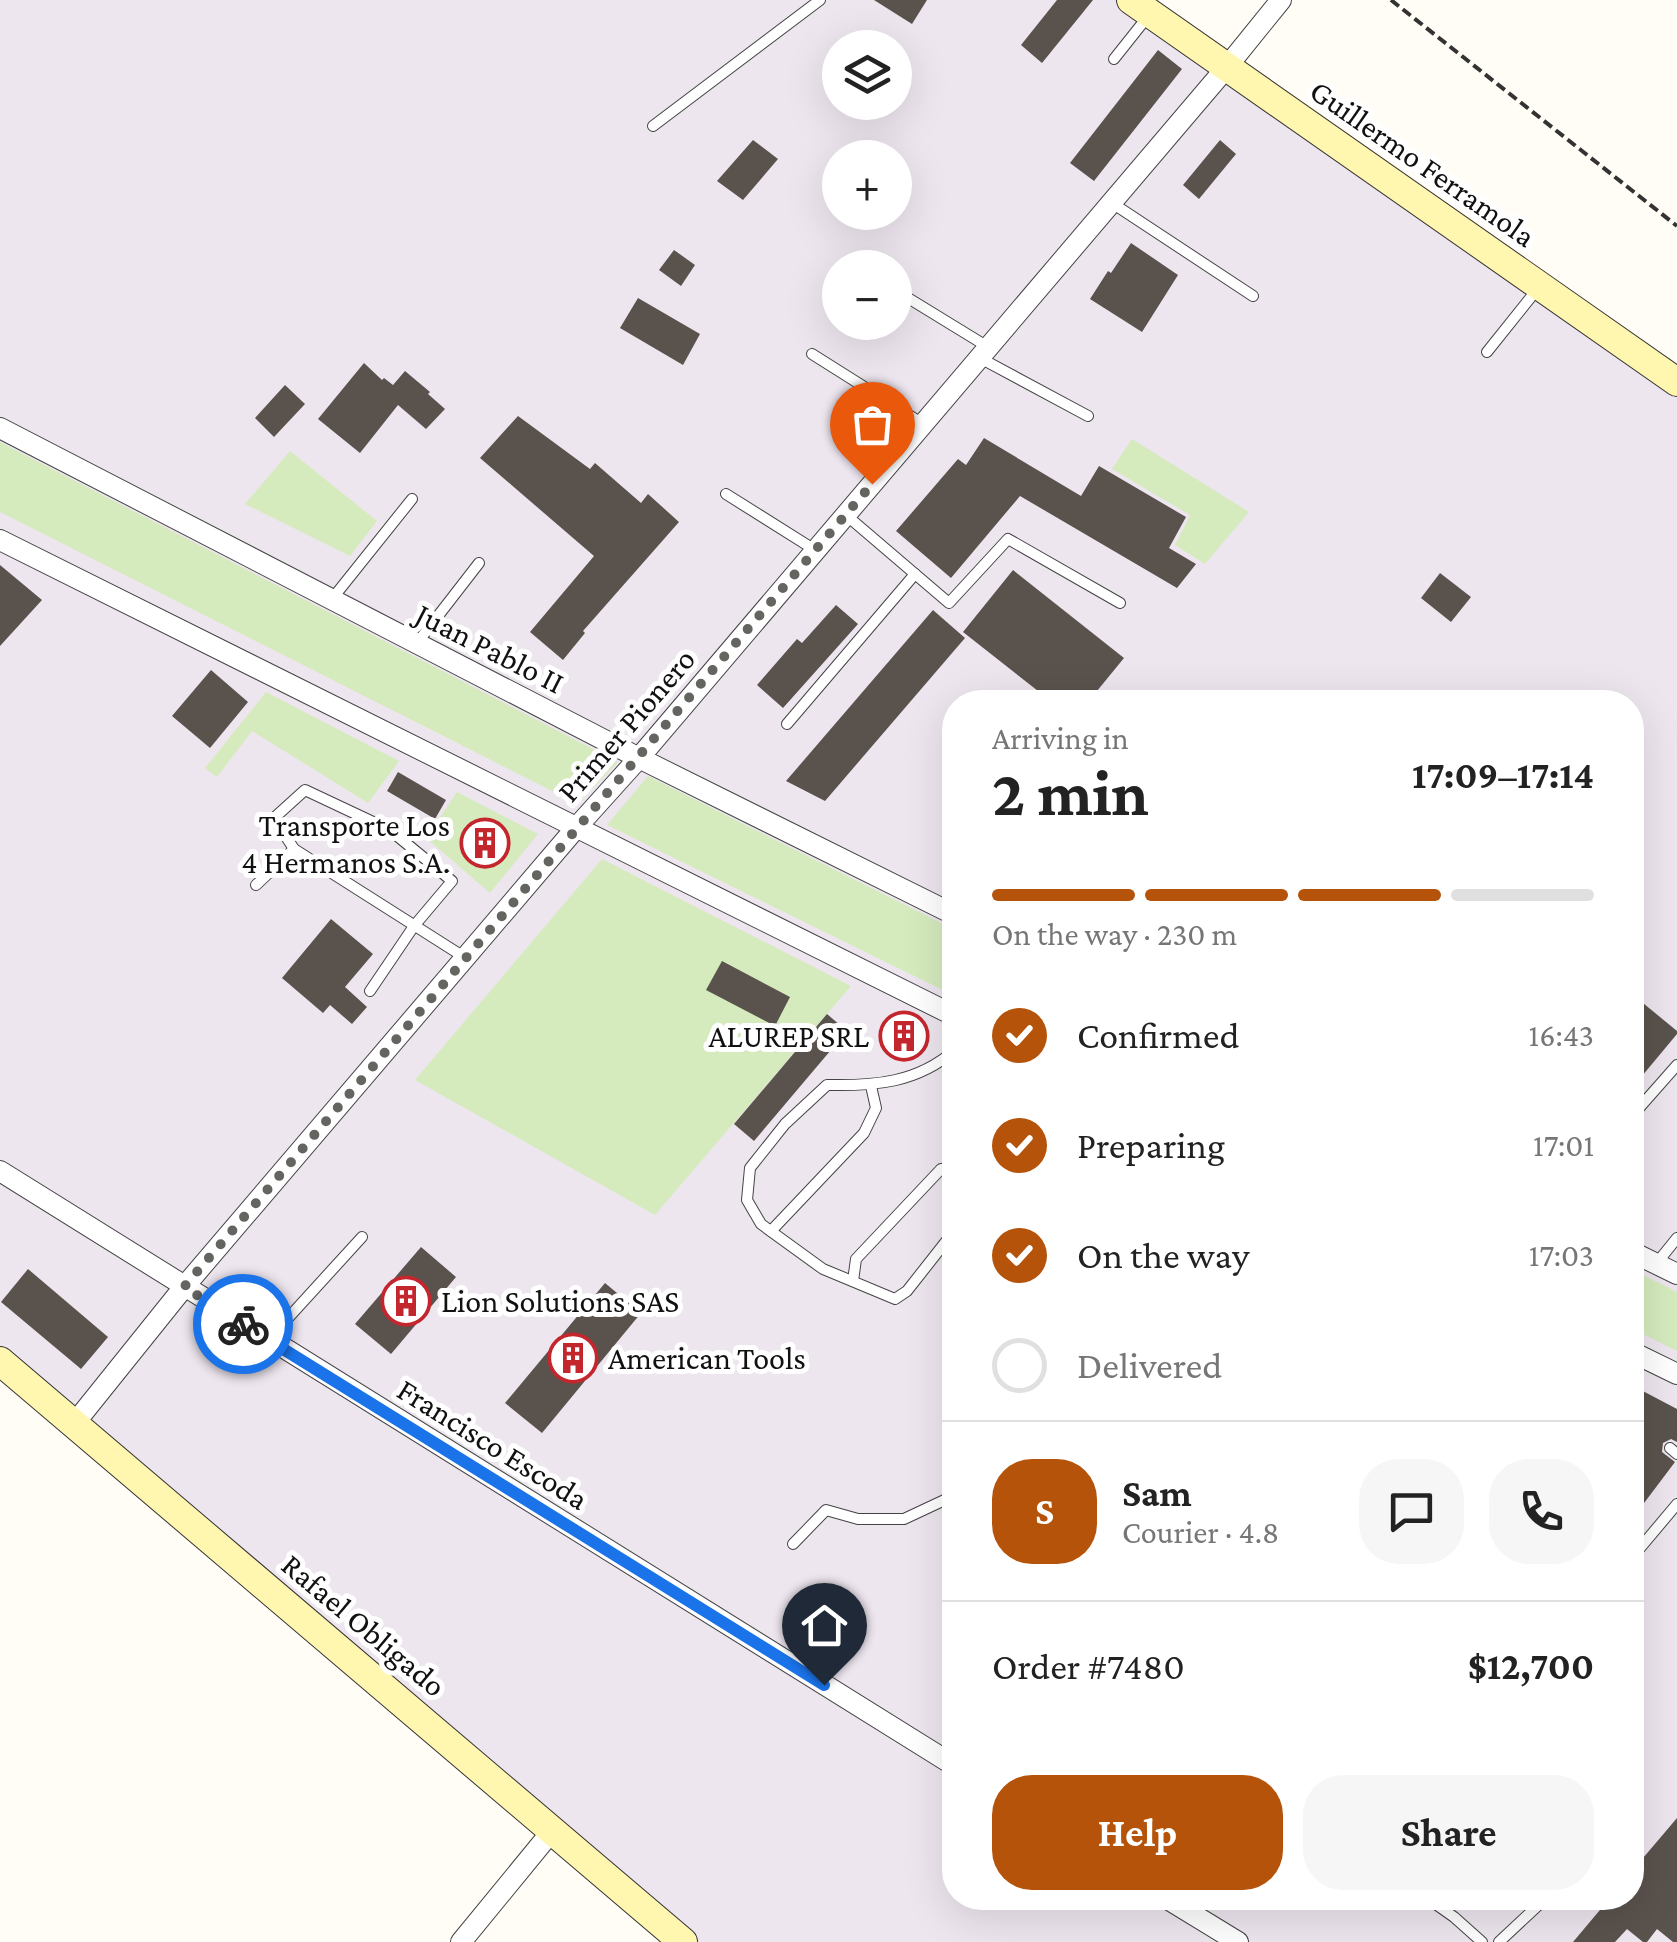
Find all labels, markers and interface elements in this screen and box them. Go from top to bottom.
map controls [822,30,912,340]
button: layers [822,30,912,120]
street label: Guillermo Ferramola [1304,72,1543,254]
button: + [822,140,912,230]
button: − [822,250,912,340]
pin [830,382,915,485]
icon: bag [845,397,900,452]
street label: Juan Pablo II [407,594,570,701]
street label: Primer Pionero [550,641,702,809]
text: Arriving in [992,720,1129,756]
text: 17:09–17:14 [1412,754,1594,796]
text: 2 min [992,757,1149,829]
place label: Transporte Los 4 Hermanos S.A. [241,807,450,880]
building icon: Transporte Los 4 Hermanos S.A. [459,817,511,869]
text: On the way · 230 m [992,916,1237,952]
icon: check [992,1008,1047,1063]
building icon: ALUREP SRL [878,1010,930,1062]
text: Confirmed [1077,1014,1240,1056]
text: 16:43 [1529,1017,1594,1053]
place label: ALUREP SRL [708,1018,869,1054]
icon: check [992,1118,1047,1173]
text: Preparing [1077,1124,1225,1166]
text: 17:01 [1533,1127,1594,1163]
icon: check [992,1228,1047,1283]
text: On the way [1077,1234,1249,1276]
text: 17:03 [1529,1237,1594,1273]
courier [193,1274,293,1374]
building icon: Lion Solutions SAS [380,1275,432,1327]
place label: Lion Solutions SAS [441,1283,679,1319]
icon: bike [216,1297,271,1352]
building icon: American Tools [547,1332,599,1384]
place label: American Tools [608,1340,806,1376]
text: Delivered [1077,1344,1222,1386]
street label: Francisco Escoda [391,1371,595,1517]
button: chat [1359,1459,1464,1564]
button: phone [1489,1459,1594,1564]
text: Sam [1122,1472,1192,1514]
text: S [1035,1490,1054,1532]
text: Courier · 4.8 [1122,1514,1279,1550]
street label: Rafael Obligado [275,1546,453,1704]
pin [782,1583,867,1686]
icon: home [797,1598,852,1653]
text: Order #7480 [992,1645,1185,1687]
text: $12,700 [1468,1645,1594,1687]
button: Help [992,1775,1283,1890]
button: Share [1303,1775,1594,1890]

